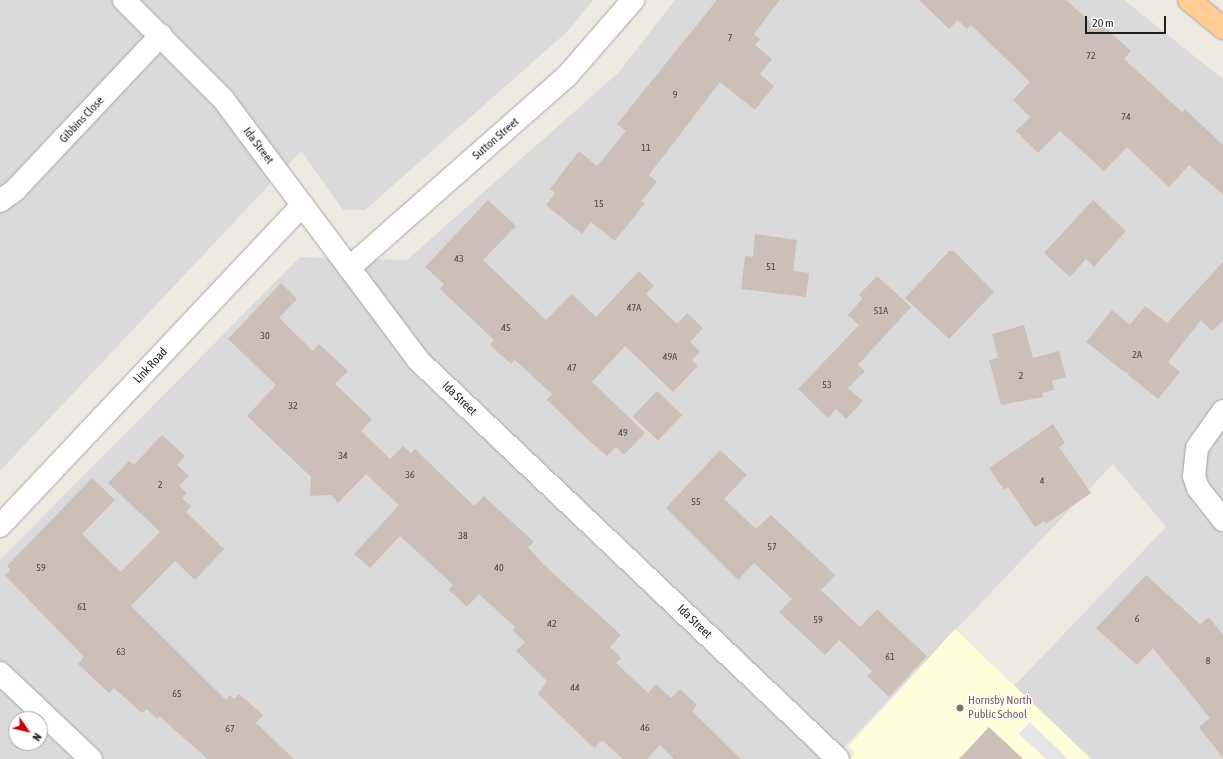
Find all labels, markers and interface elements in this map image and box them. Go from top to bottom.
scale bar [1087,8,1168,34]
text: 20 m [1092,16,1114,30]
house number: 7 [728,32,732,44]
house number: 72 [1086,50,1096,62]
house number: 9 [673,89,677,101]
street label: Gibbins Close [57,94,107,146]
house number: 74 [1121,111,1131,123]
street label: Sutton Street [470,115,522,163]
street label: Ida Street [240,125,276,167]
house number: 11 [641,142,651,154]
house number: 15 [594,198,604,210]
house number: 43 [454,253,464,265]
house number: 51 [766,261,776,273]
house number: 47A [627,302,641,314]
house number: 51A [874,305,888,317]
house number: 45 [501,322,511,334]
house number: 30 [260,330,270,342]
street label: Link Road [131,345,171,387]
house number: 2A [1132,349,1142,361]
house number: 49A [663,351,677,363]
house number: 47 [567,362,577,374]
house number: 2 [1019,370,1023,382]
street label: Ida Street [439,379,479,419]
house number: 53 [822,379,832,391]
house number: 32 [288,400,298,412]
house number: 49 [618,427,628,439]
house number: 34 [338,450,348,462]
house number: 36 [405,469,415,481]
house number: 4 [1040,475,1044,487]
house number: 2 [158,479,162,491]
house number: 55 [691,496,701,508]
house number: 38 [458,530,468,542]
house number: 57 [767,541,777,553]
house number: 59 [36,562,46,574]
house number: 40 [494,562,504,574]
house number: 61 [77,601,87,613]
street label: Ida Street [674,602,714,642]
house number: 6 [1135,613,1139,625]
house number: 59 [813,614,823,626]
house number: 42 [547,618,557,630]
house number: 63 [116,646,126,658]
house number: 61 [885,651,895,663]
house number: 8 [1206,655,1210,667]
house number: 44 [570,682,580,694]
house number: 65 [172,688,182,700]
place label: Hornsby North Public School [968,694,1032,722]
marker: Hornsby North Public School [955,703,965,713]
north arrow [8,711,48,751]
house number: 46 [640,722,650,734]
house number: 67 [225,723,235,735]
text: N [30,731,44,743]

